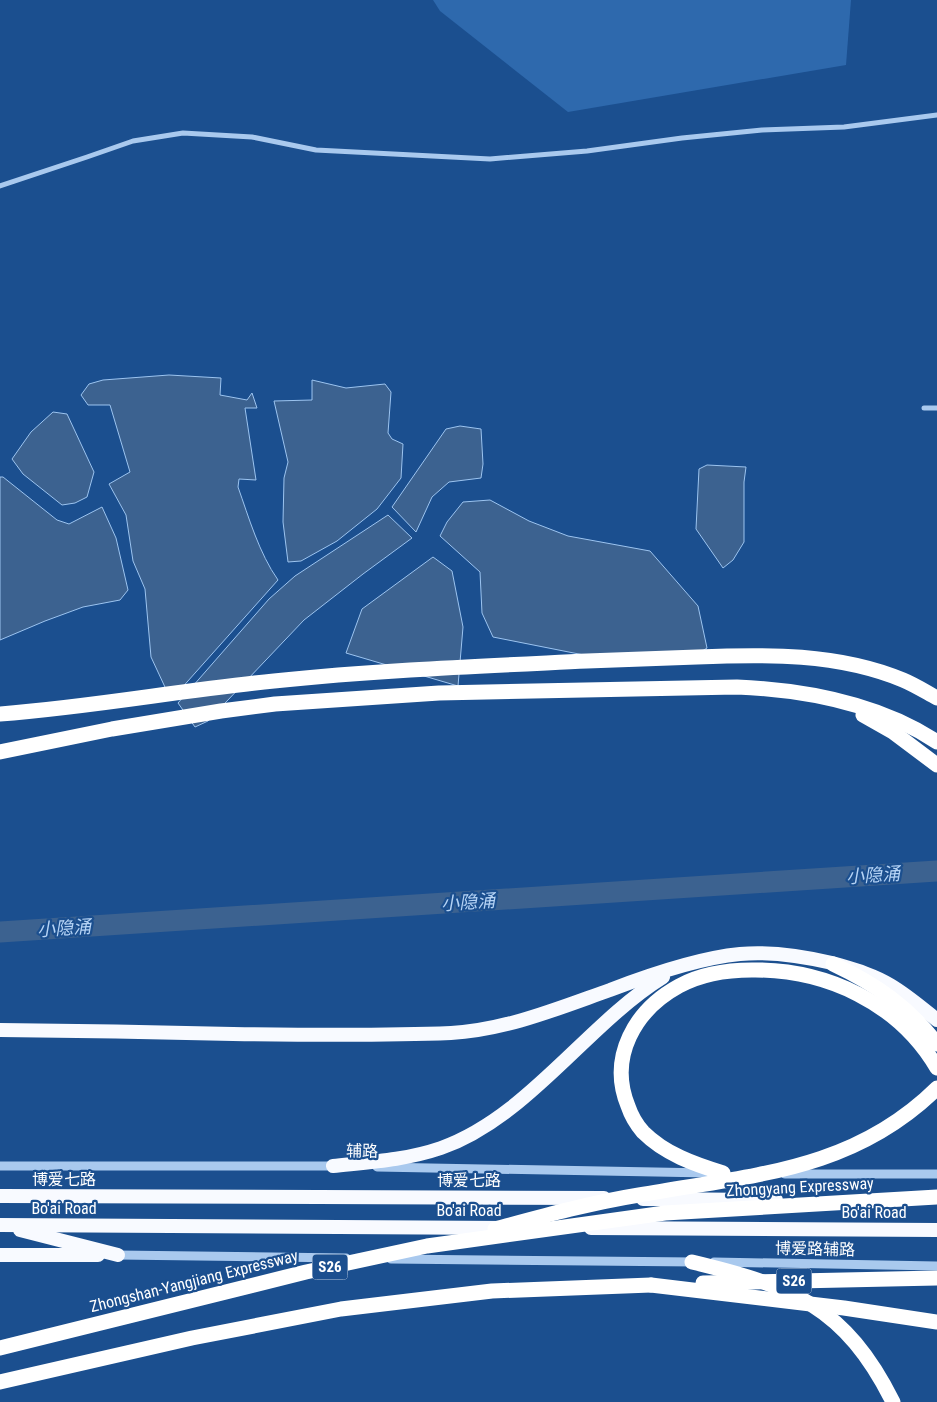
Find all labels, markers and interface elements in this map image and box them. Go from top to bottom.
water label: 小隐涌 [845,863,903,887]
water label: 小隐涌 [440,890,498,914]
water label: 小隐涌 [36,916,94,940]
street label: 辅路 [346,1141,378,1161]
street label: 博爱七路 [32,1170,96,1189]
street label: 博爱七路 [437,1171,501,1190]
street label: Zhongyang Expressway [726,1174,875,1200]
street label: Bo'ai Road [31,1199,97,1218]
street label: Bo'ai Road [436,1201,502,1220]
street label: Bo'ai Road [841,1203,907,1222]
street label: 博爱路辅路 [775,1239,855,1259]
street label: Zhongshan-Yangjiang Expressway [88,1246,300,1316]
road number: S26 [312,1254,348,1280]
road number: S26 [776,1268,812,1294]

